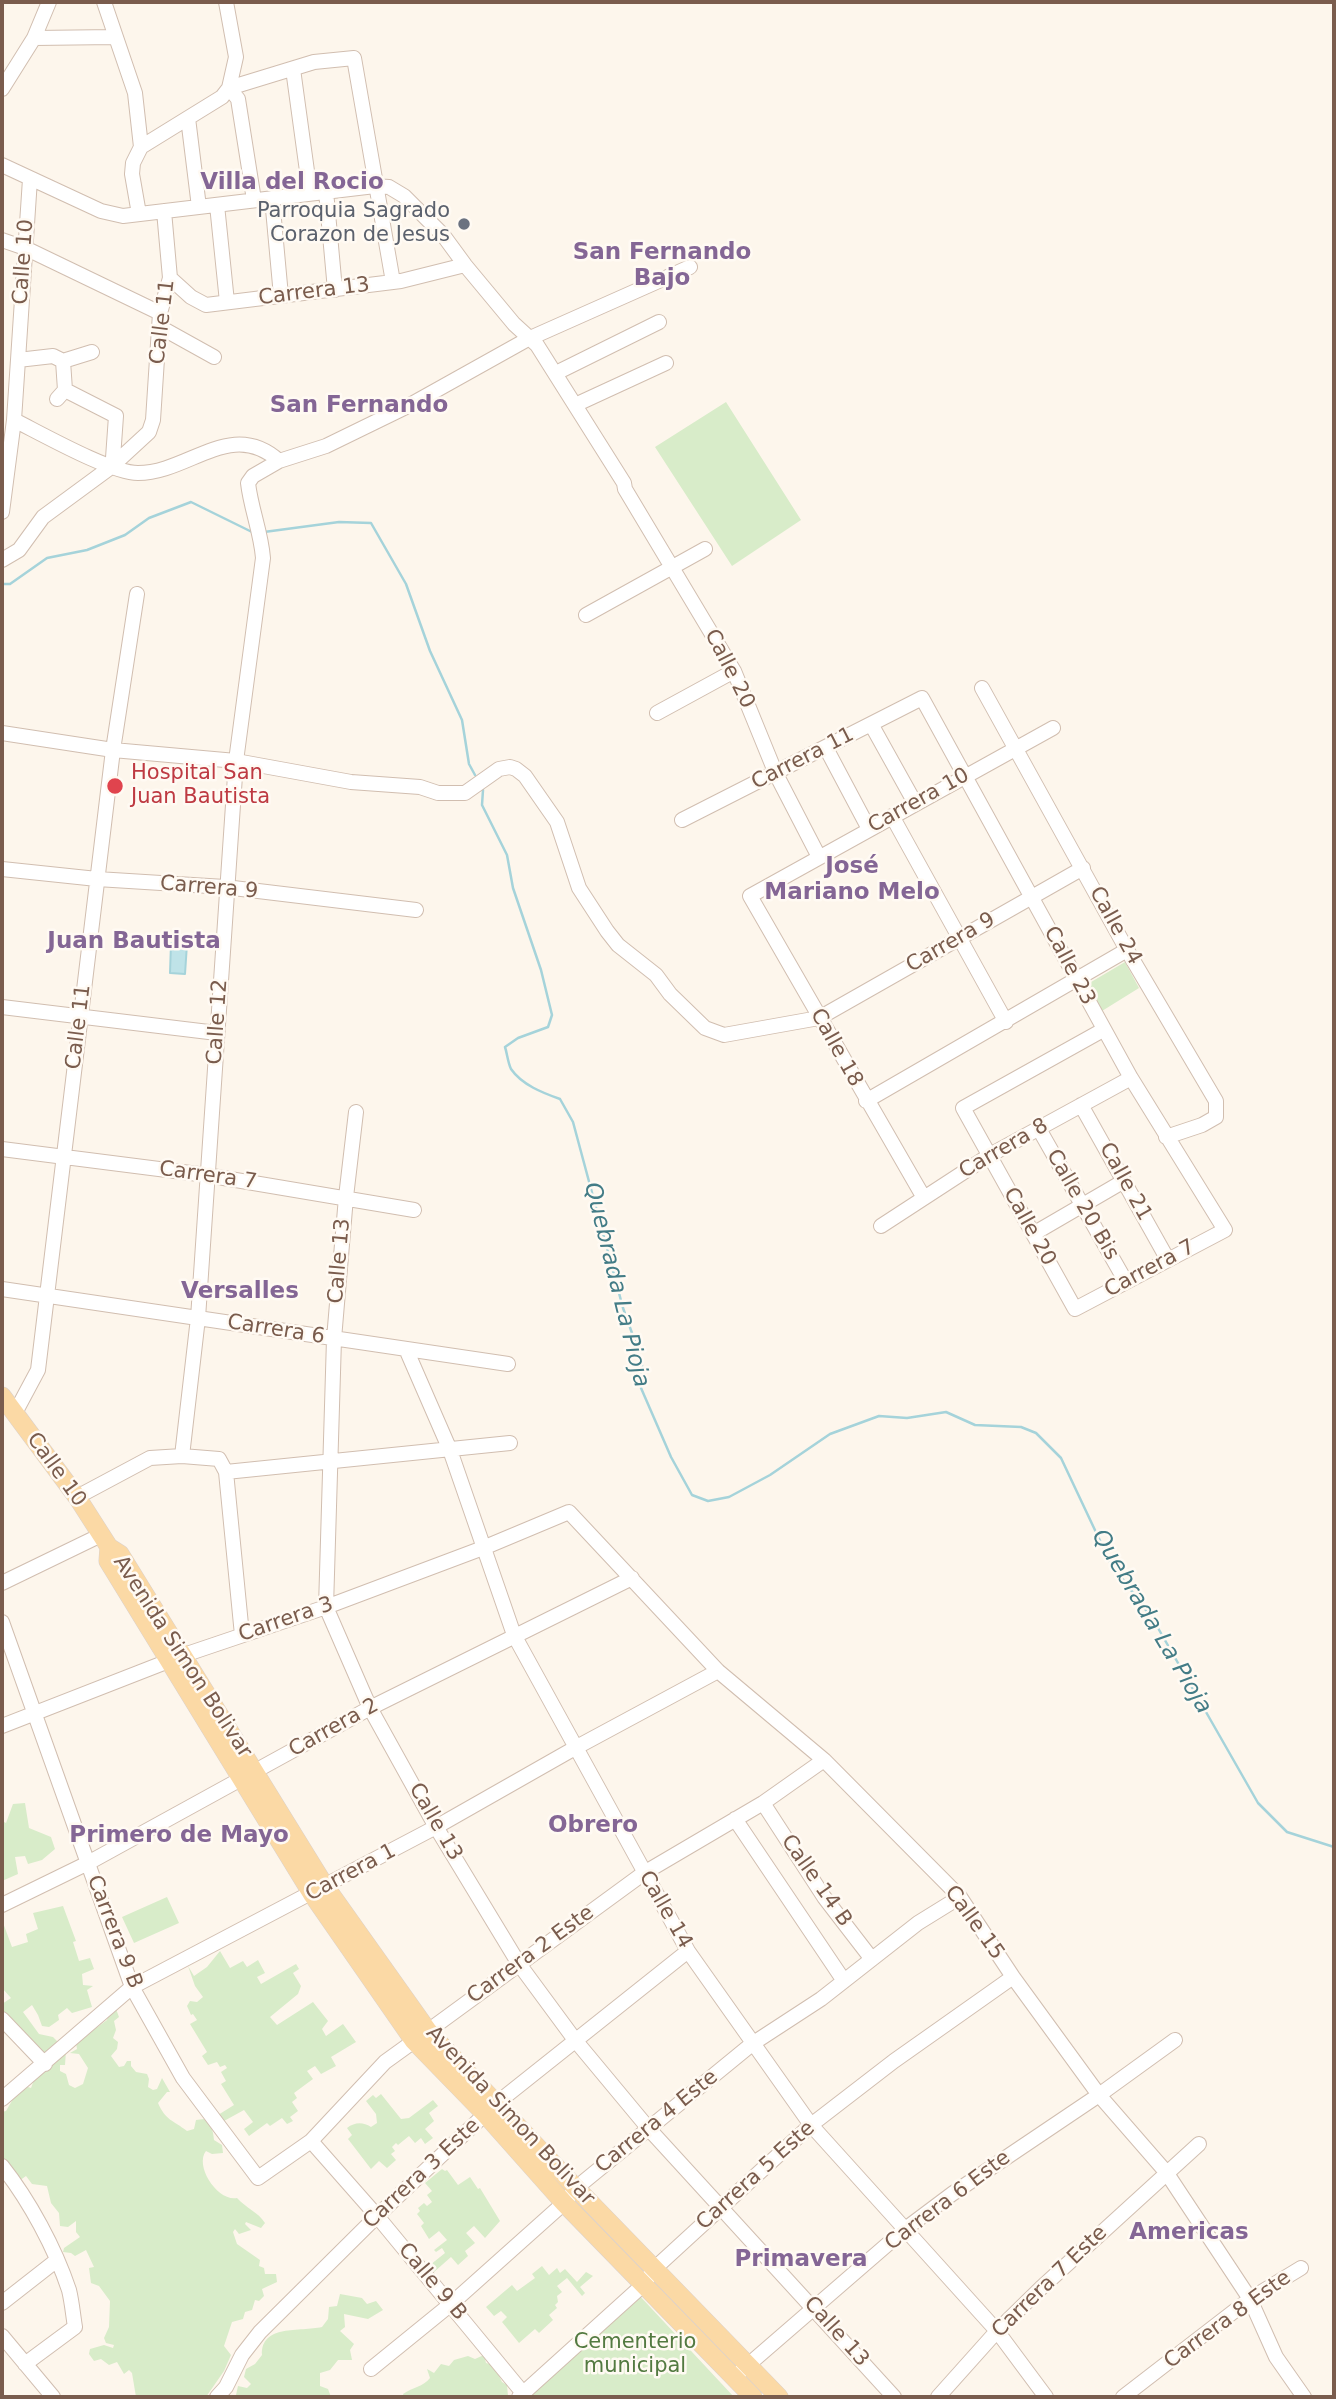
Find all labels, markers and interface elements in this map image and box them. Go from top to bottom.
district label: Villa del Rocio [200,169,384,197]
place label: Parroquia Sagrado Corazon de Jesus [257,199,450,249]
marker: Parroquia Sagrado Corazon de Jesus [456,216,472,232]
street label: Calle 10 [8,218,40,306]
district label: San Fernando Bajo [573,239,751,293]
street label: Carrera 13 [257,273,371,311]
street label: Calle 11 [145,278,181,366]
district label: San Fernando [270,392,448,420]
street label: Calle 20 [698,625,760,713]
street label: Carrera 11 [747,722,859,796]
place label: Hospital San Juan Bautista [131,761,270,811]
street label: Carrera 10 [864,763,974,839]
marker: Hospital San Juan Bautista [105,776,125,796]
district label: José Mariano Melo [764,853,940,907]
street label: Carrera 9 [159,871,259,905]
street label: Calle 24 [1083,882,1147,970]
street label: Carrera 9 [902,907,1000,979]
street label: Calle 23 [1038,922,1100,1010]
district label: Juan Bautista [47,928,221,956]
street label: Calle 12 [202,978,234,1066]
street label: Calle 11 [61,983,97,1071]
street label: Calle 18 [804,1004,868,1092]
street label: Carrera 8 [955,1113,1053,1185]
street label: Calle 21 [1093,1138,1157,1226]
street label: Calle 20 Bis [1040,1145,1124,1265]
street label: Carrera 7 [158,1157,258,1195]
water label: Quebrada La Pioja [577,1180,655,1390]
street label: Calle 20 [997,1183,1061,1271]
street label: Calle 13 [324,1217,356,1305]
street label: Carrera 7 [1101,1235,1199,1303]
district label: Versalles [181,1278,299,1306]
street label: Carrera 6 [225,1310,327,1350]
street label: Calle 10 [21,1428,91,1512]
water label: Quebrada La Pioja [1085,1525,1217,1719]
street label: Avenida Simon Bolivar [107,1551,257,1763]
street label: Carrera 3 [235,1592,337,1648]
street label: Carrera 2 [285,1693,383,1763]
street label: Calle 13 [403,1779,467,1865]
district label: Obrero [548,1812,638,1840]
district label: Primero de Mayo [69,1822,289,1850]
street label: Calle 14 B [775,1830,857,1932]
street label: Carrera 1 [302,1839,400,1907]
street label: Calle 14 [633,1867,697,1953]
street label: Carrera 9 B [81,1872,147,1992]
street label: Calle 15 [939,1881,1009,1965]
street label: Carrera 2 Este [463,1901,599,2009]
street label: Avenida Simon Bolivar [420,2021,600,2211]
street label: Carrera 4 Este [591,2065,723,2179]
street label: Carrera 3 Este [358,2113,486,2235]
street label: Carrera 5 Este [692,2116,820,2236]
street label: Carrera 6 Este [880,2146,1016,2256]
district label: Americas [1129,2219,1249,2247]
street label: Carrera 7 Este [987,2221,1113,2343]
street label: Calle 9 B [392,2238,472,2326]
district label: Primavera [734,2246,868,2274]
street label: Carrera 8 Este [1160,2266,1296,2374]
street label: Calle 13 [798,2292,874,2372]
park label: Cementerio municipal [574,2330,696,2380]

